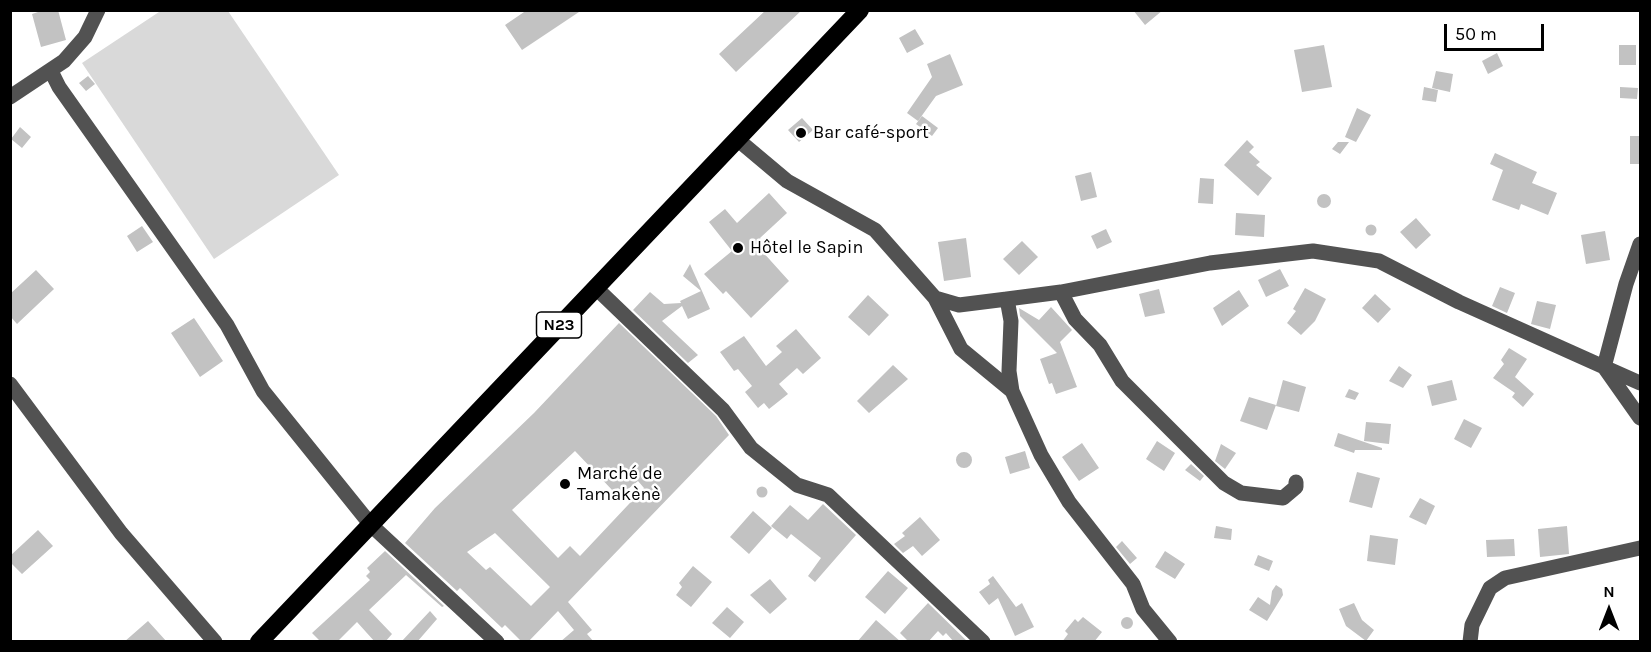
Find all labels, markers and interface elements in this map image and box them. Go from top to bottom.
scale bar [1447,12,1548,50]
text: 50 m [1455,23,1497,45]
place label: Bar café-sport [813,122,929,144]
marker: Bar café-sport [794,126,808,140]
place label: Hôtel le Sapin [750,237,863,259]
marker: Hôtel le Sapin [731,241,745,255]
road number: N23 [536,312,582,338]
place label: Marché de Tamakènè [577,463,662,506]
marker: Marché de Tamakènè [558,477,572,491]
north arrow [1579,580,1639,640]
text: N [1603,582,1615,601]

